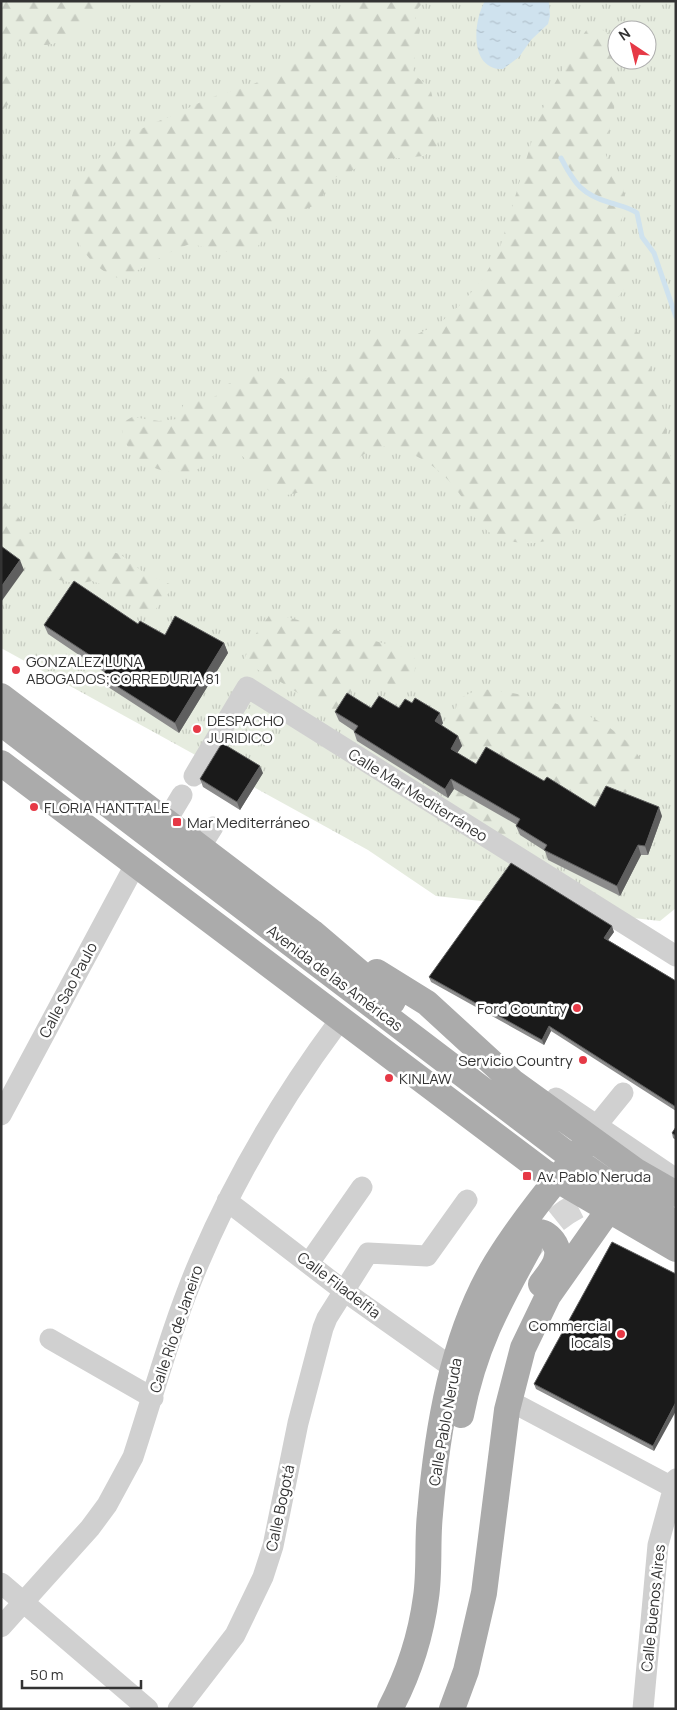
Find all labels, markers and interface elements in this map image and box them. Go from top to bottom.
north arrow [607,20,657,70]
text: N [615,23,634,45]
place label: GONZALEZ LUNA ABOGADOS;CORREDURIA 81 [26,651,220,689]
marker: GONZALEZ LUNA ABOGADOS;CORREDURIA 81 [10,664,22,676]
place label: DESPACHO JURIDICO [207,710,284,748]
marker: DESPACHO JURIDICO [191,723,203,735]
street label: Calle Mar Mediterráneo [344,743,492,847]
place label: FLORIA HANTTALE [44,797,169,818]
marker: FLORIA HANTTALE [28,801,40,813]
place label: Mar Mediterráneo [187,812,310,833]
marker: Mar Mediterráneo [171,816,183,828]
street label: Avenida de las Américas [263,920,407,1036]
street label: Calle Sao Paulo [34,938,102,1042]
place label: Ford Country [477,998,567,1019]
marker: Ford Country [571,1002,583,1014]
place label: Servicio Country [458,1050,573,1071]
marker: Servicio Country [577,1054,589,1066]
place label: KINLAW [399,1068,452,1089]
marker: KINLAW [383,1072,395,1084]
place label: Av. Pablo Neruda [537,1166,651,1187]
marker: Av. Pablo Neruda [521,1170,533,1182]
street label: Calle Filadelfia [293,1247,385,1323]
street label: Calle Río de Janeiro [144,1262,208,1396]
place label: Commercial locals [529,1315,611,1353]
marker: Commercial locals [615,1328,627,1340]
street label: Calle Pablo Neruda [423,1356,467,1488]
street label: Calle Bogotá [261,1463,299,1553]
street label: Calle Buenos Aires [636,1543,670,1673]
scale bar [22,1658,141,1690]
text: 50 m [30,1664,64,1685]

